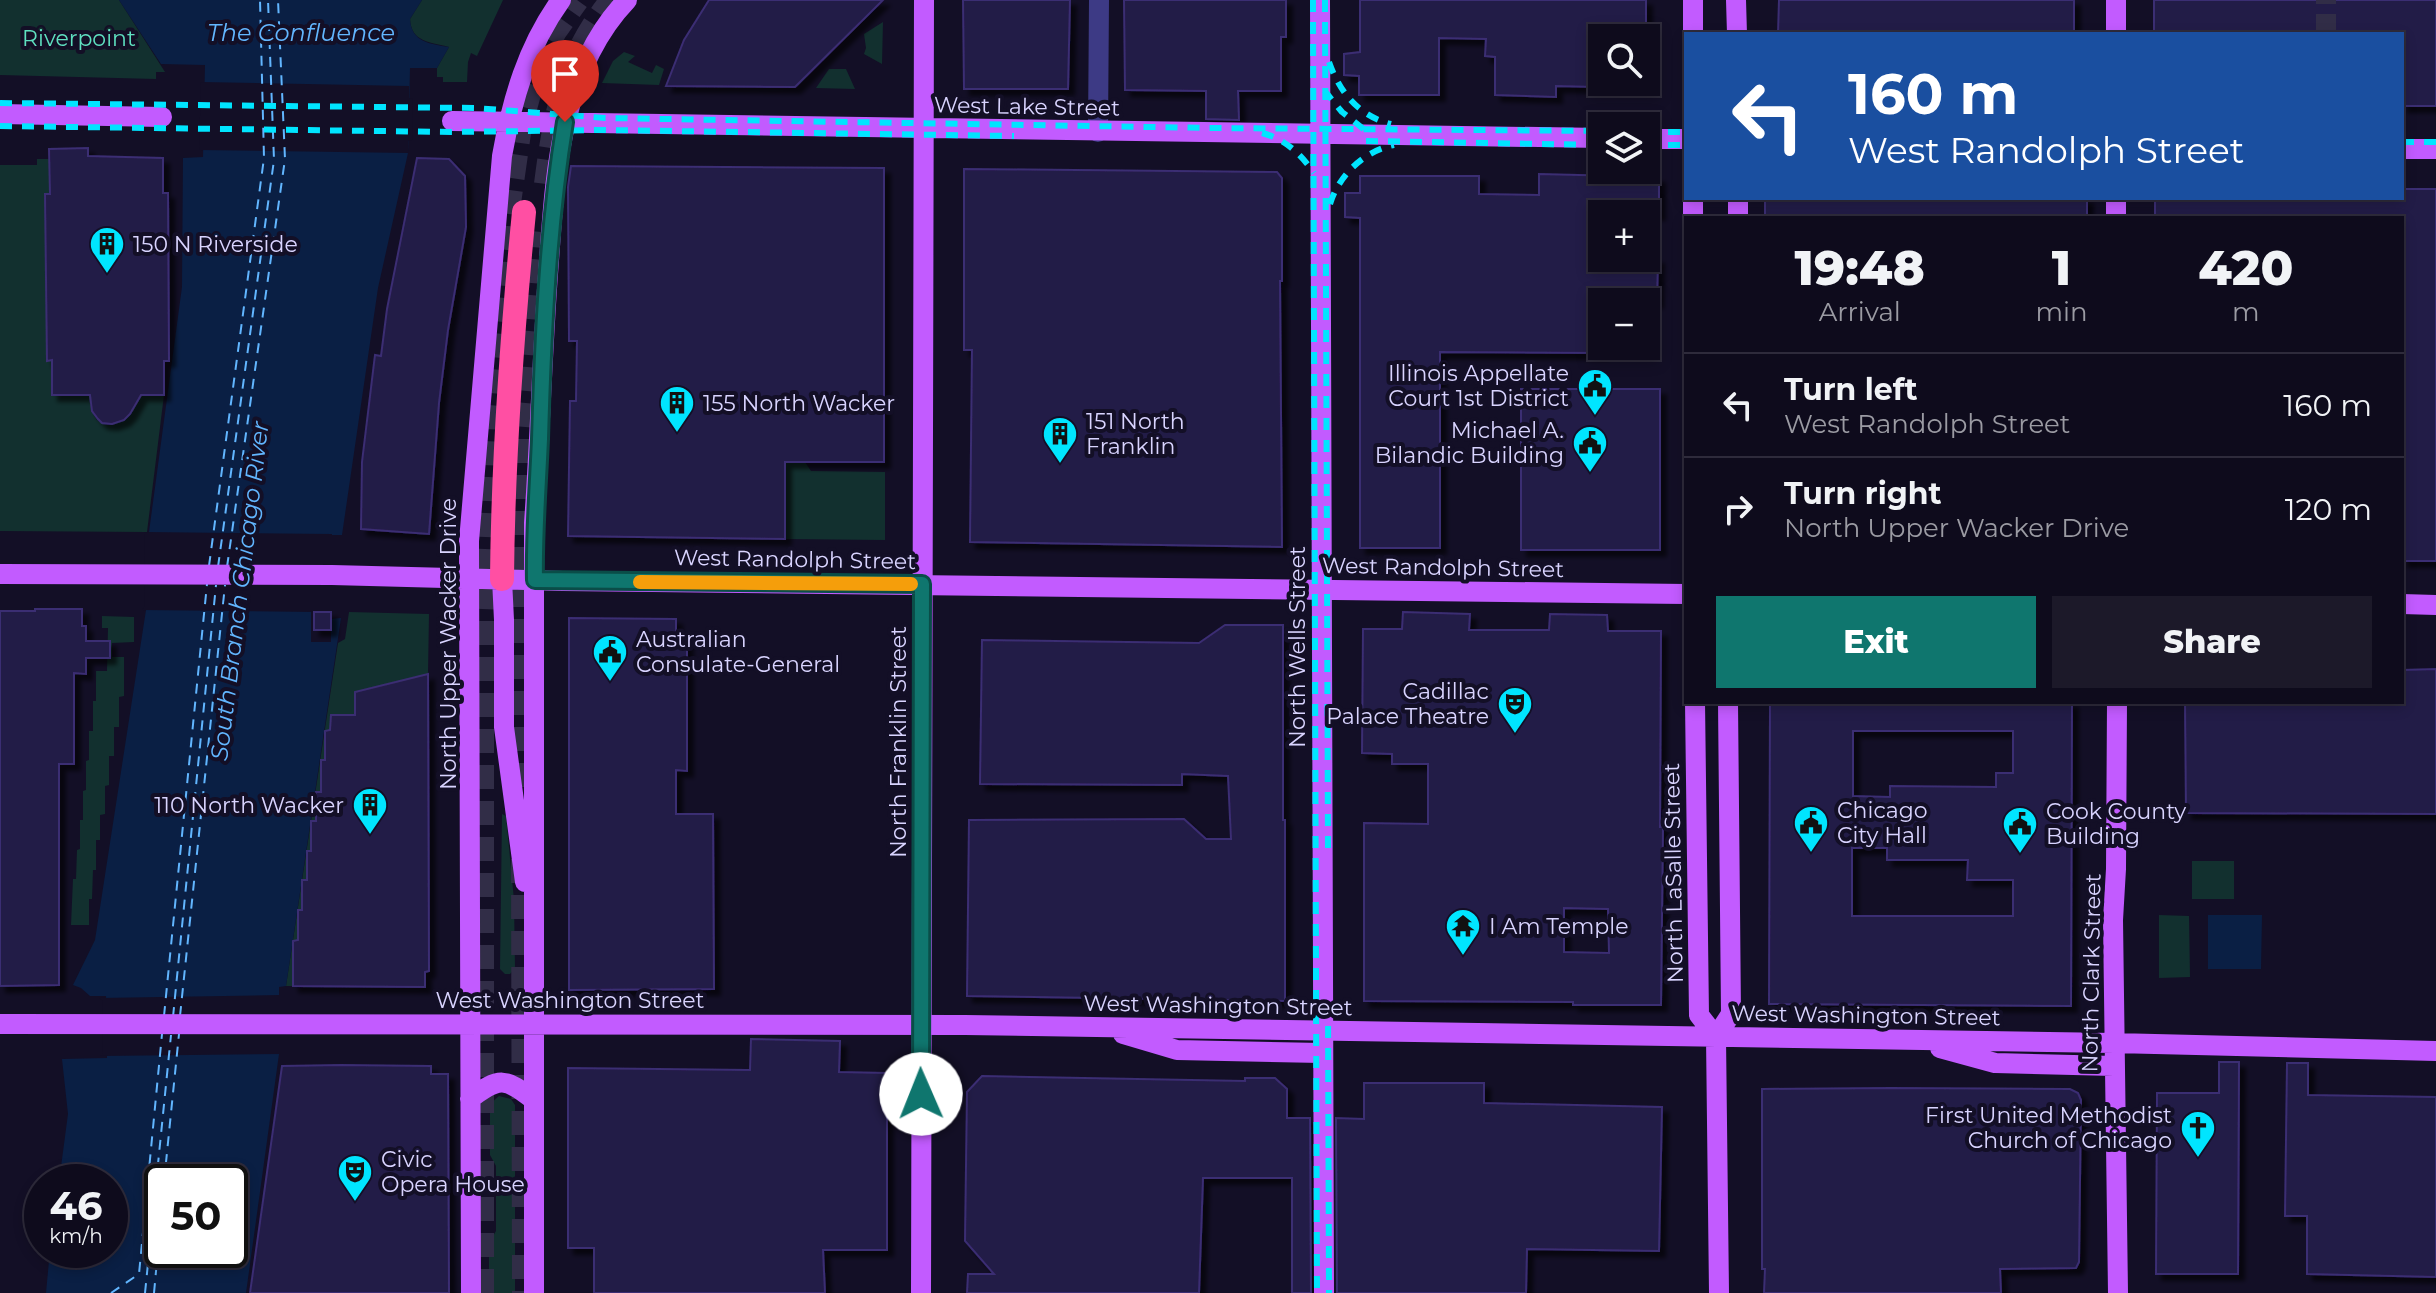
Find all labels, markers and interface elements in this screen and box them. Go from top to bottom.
water label: The Confluence [207,18,395,47]
map controls [1588,24,1660,360]
button: search [1588,24,1660,96]
park label: Riverpoint [22,25,136,52]
pin [531,40,599,122]
icon: arrive [543,52,587,96]
text: 160 m [1848,60,2018,128]
icon: left [1716,64,1820,168]
street label: West Lake Street [934,91,1120,122]
button: layers [1588,112,1660,184]
text: West Randolph Street [1848,128,2244,172]
button: + [1588,200,1660,272]
building icon: 150 N Riverside [88,225,126,275]
place label: 150 N Riverside [133,231,298,258]
text: 19:48 [1795,239,1925,297]
text: 1 [2052,239,2071,297]
text: 420 [2198,239,2293,297]
button: − [1588,288,1660,360]
text: Arrival [1819,296,1901,328]
text: min [2035,296,2088,328]
text: m [2232,296,2260,328]
place label: Illinois Appellate Court 1st District [1388,360,1569,412]
public building icon: Illinois Appellate Court 1st District [1576,367,1614,417]
text: Turn left [1784,371,1917,408]
icon: left [1716,383,1760,427]
building icon: 155 North Wacker [658,384,696,434]
text: 160 m [2283,387,2372,424]
place label: 155 North Wacker [703,390,895,417]
place label: 151 North Franklin [1086,408,1185,460]
text: West Randolph Street [1784,408,2070,440]
building icon: 151 North Franklin [1041,415,1079,465]
place label: Michael A. Bilandic Building [1375,417,1564,469]
water label: South Branch Chicago River [204,418,275,762]
public building icon: Michael A. Bilandic Building [1571,424,1609,474]
text: Turn right [1784,475,1941,512]
icon: right [1716,487,1760,531]
text: 120 m [2285,491,2372,528]
street label: North Upper Wacker Drive [435,498,462,790]
text: North Upper Wacker Drive [1784,512,2129,544]
street label: West Randolph Street [674,544,916,575]
street label: North Wells Street [1284,546,1311,748]
street label: West Randolph Street [1322,552,1564,583]
button: Exit [1716,596,2036,688]
button: Share [2052,596,2372,688]
place label: Australian Consulate-General [636,626,840,678]
street label: North Franklin Street [885,626,912,858]
public building icon: Australian Consulate-General [591,633,629,683]
place label: Cadillac Palace Theatre [1326,678,1489,730]
theatre icon: Cadillac Palace Theatre [1496,685,1534,735]
street label: North LaSalle Street [1658,763,1689,983]
building icon: 110 North Wacker [351,786,389,836]
place label: 110 North Wacker [154,792,344,819]
place label: Chicago City Hall [1837,797,1928,849]
place label: Cook County Building [2046,798,2186,850]
public building icon: Chicago City Hall [1792,804,1830,854]
public building icon: Cook County Building [2001,805,2039,855]
street label: North Clark Street [2076,873,2107,1073]
temple icon: I Am Temple [1444,907,1482,957]
place label: I Am Temple [1489,913,1628,940]
street label: West Washington Street [435,987,705,1014]
street label: West Washington Street [1083,990,1353,1021]
street label: West Washington Street [1731,1000,2001,1031]
position arrow [879,1052,963,1136]
place label: First United Methodist Church of Chicago [1925,1102,2172,1154]
church icon: First United Methodist Church of Chicago [2179,1109,2217,1159]
place label: Civic Opera House [381,1146,525,1198]
theatre icon: Civic Opera House [336,1153,374,1203]
speed limit sign: 50 [144,1164,248,1268]
text: 46 [49,1181,103,1230]
text: km/h [49,1224,103,1248]

